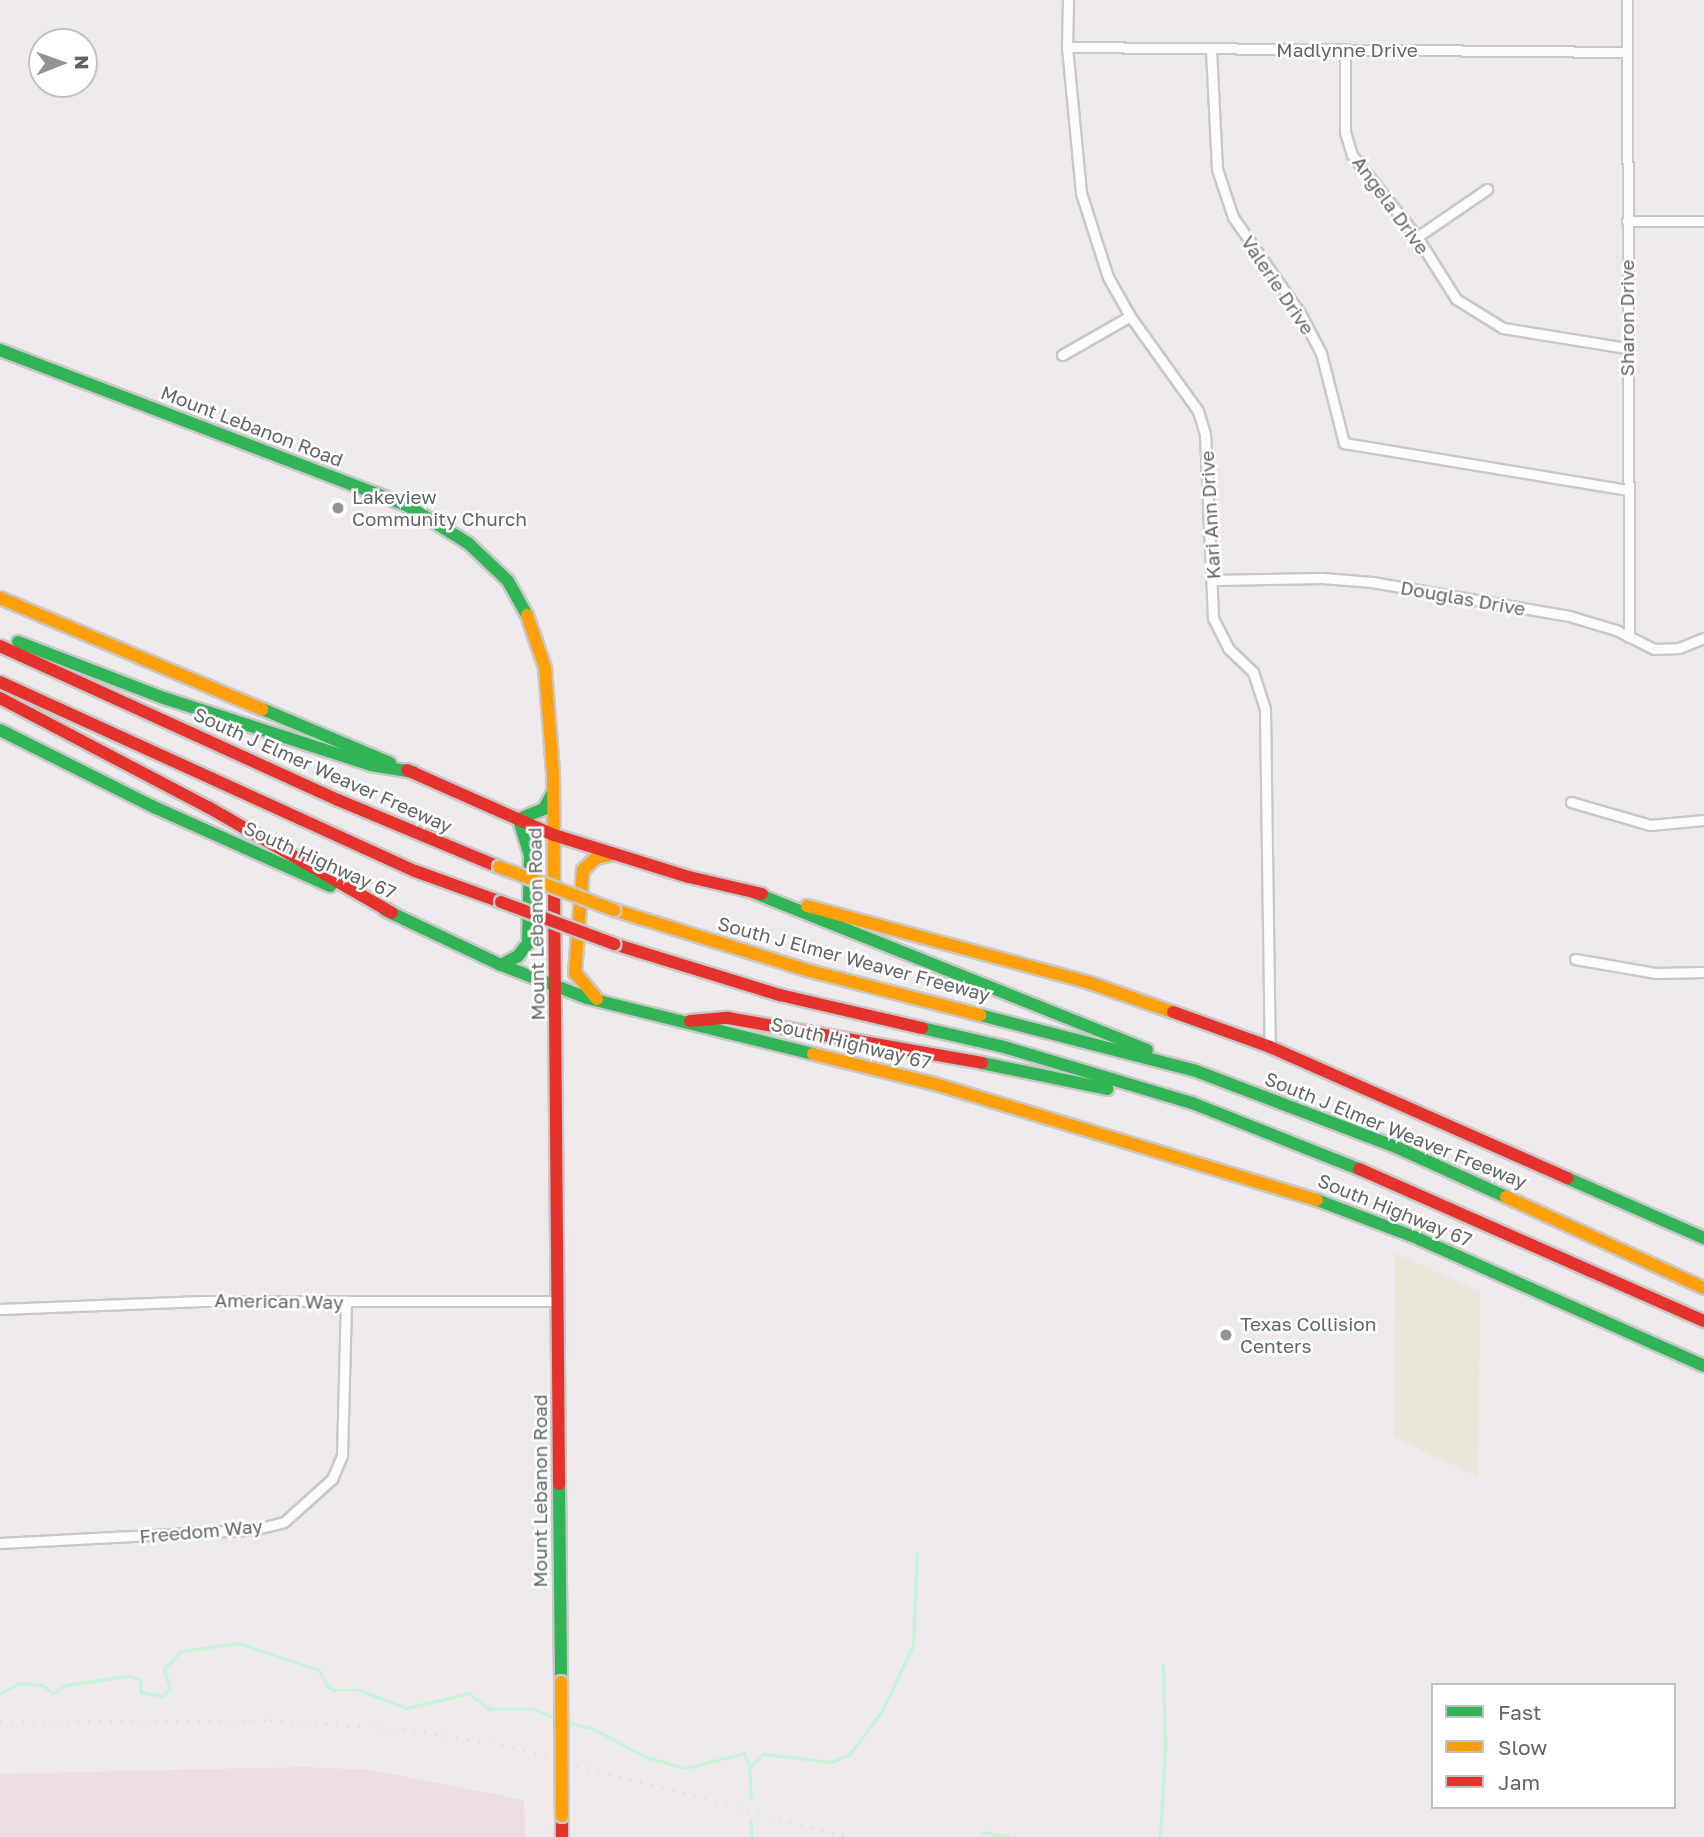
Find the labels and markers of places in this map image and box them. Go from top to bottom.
place label: Lakeview Community Church [352,486,527,530]
marker: Lakeview Community Church [330,500,346,516]
place label: Texas Collision Centers [1240,1313,1376,1357]
marker: Texas Collision Centers [1218,1327,1234,1343]

